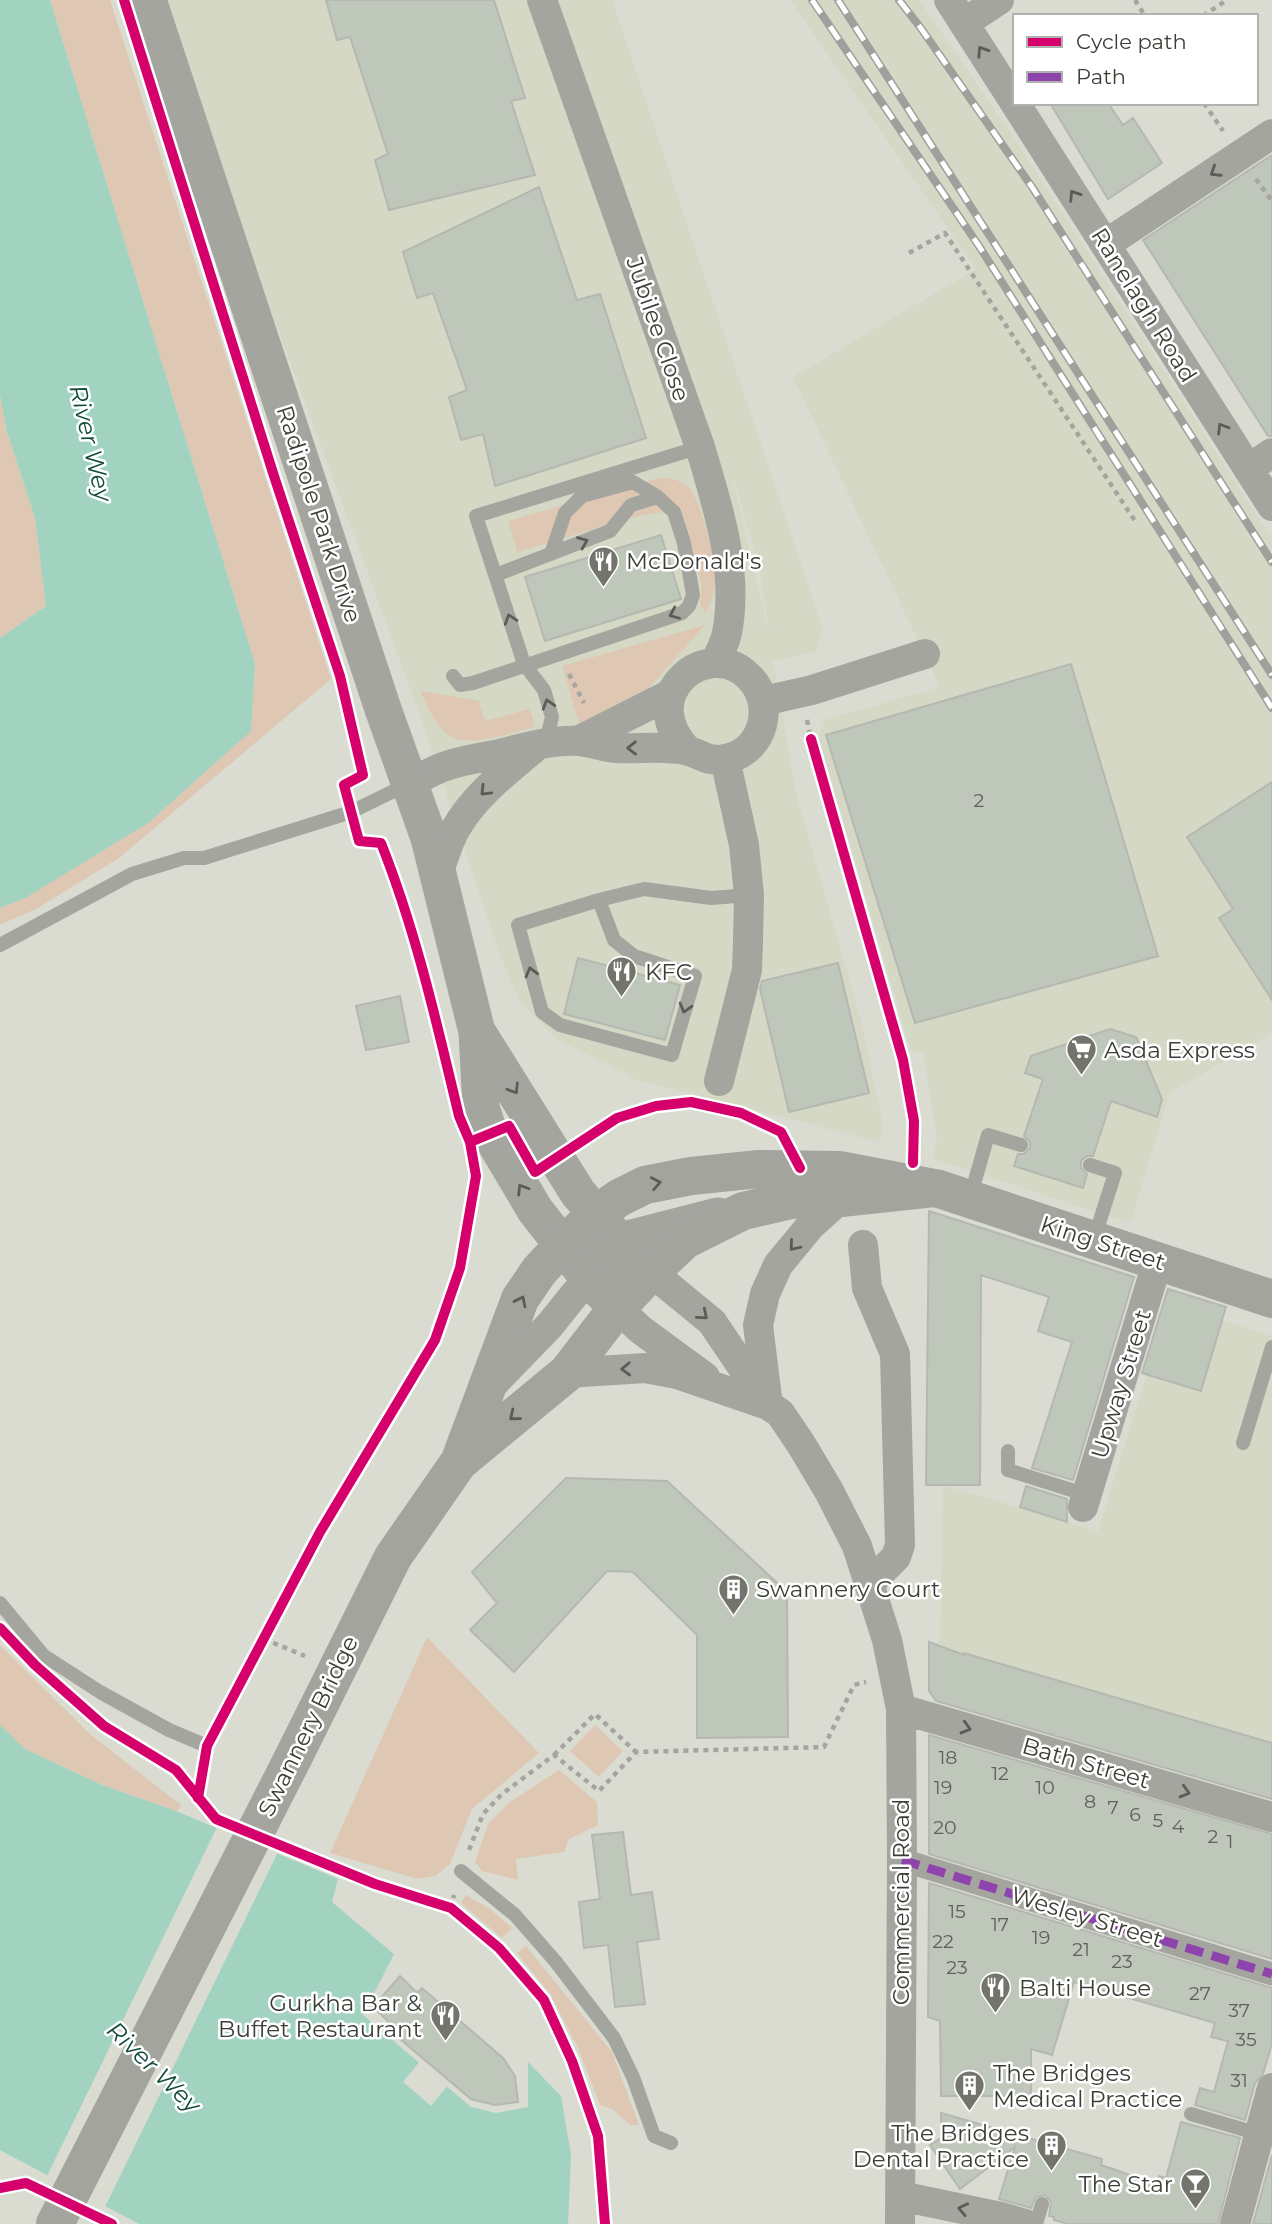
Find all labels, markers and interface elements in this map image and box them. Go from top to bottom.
legend [1013,14,1258,105]
text: Cycle path [1076,29,1187,54]
one-way arrow [977,46,990,59]
text: Path [1076,64,1126,89]
one-way arrow [1210,164,1223,176]
one-way arrow [1069,190,1082,203]
street label: Ranelagh Road [1085,223,1203,387]
street label: Jubilee Close [620,252,696,405]
water label: River Wey [63,382,119,506]
street label: Radipole Park Drive [271,402,367,626]
one-way arrow [1217,423,1230,436]
one-way arrow [576,536,588,550]
restaurant icon: McDonald's [586,544,620,588]
place label: McDonald's [626,547,761,575]
one-way arrow [669,606,681,620]
one-way arrow [504,614,518,626]
one-way arrow [542,698,557,710]
one-way arrow [626,740,637,756]
one-way arrow [480,783,493,796]
house number: 2 [974,789,985,812]
restaurant icon: KFC [605,955,639,999]
place label: KFC [645,958,692,986]
one-way arrow [525,967,540,979]
one-way arrow [679,1002,694,1014]
supermarket icon: Asda Express [1064,1033,1098,1077]
place label: Asda Express [1104,1036,1255,1064]
one-way arrow [506,1081,519,1094]
one-way arrow [650,1176,662,1191]
one-way arrow [518,1184,531,1197]
street label: King Street [1037,1210,1169,1276]
one-way arrow [789,1239,802,1251]
one-way arrow [512,1296,526,1308]
street label: Upway Street [1085,1306,1157,1462]
one-way arrow [695,1307,708,1319]
one-way arrow [620,1361,631,1376]
one-way arrow [510,1408,522,1421]
building icon: Swannery Court [716,1572,750,1616]
place label: Swannery Court [756,1575,940,1603]
street label: Swannery Bridge [252,1631,364,1821]
one-way arrow [960,1720,972,1735]
street label: Bath Street [1019,1731,1153,1795]
house number: 18 [939,1746,957,1769]
house number: 12 [991,1762,1009,1785]
house number: 19 [934,1776,952,1799]
house number: 10 [1035,1776,1055,1799]
one-way arrow [1178,1784,1190,1798]
house number: 8 [1084,1790,1096,1813]
house number: 7 [1107,1796,1119,1819]
street label: Commercial Road [887,1799,915,2005]
house number: 6 [1129,1803,1141,1826]
house number: 5 [1153,1809,1164,1832]
house number: 4 [1172,1815,1185,1838]
house number: 20 [933,1816,957,1839]
house number: 2 [1208,1825,1219,1848]
house number: 1 [1227,1830,1233,1853]
street label: Wesley Street [1008,1881,1166,1953]
house number: 15 [948,1900,966,1923]
house number: 17 [991,1913,1009,1936]
house number: 19 [1032,1926,1050,1949]
house number: 22 [932,1930,954,1953]
house number: 21 [1072,1938,1090,1961]
house number: 23 [1111,1950,1133,1973]
house number: 23 [946,1956,968,1979]
restaurant icon: Balti House [979,1971,1013,2015]
place label: Balti House [1019,1974,1151,2002]
house number: 27 [1189,1982,1211,2005]
place label: Gurkha Bar & Buffet Restaurant [218,1989,423,2043]
restaurant icon: Gurkha Bar & Buffet Restaurant [428,1999,462,2043]
house number: 37 [1228,1999,1250,2022]
water label: River Wey [101,2015,208,2120]
house number: 35 [1235,2028,1257,2051]
place label: The Bridges Medical Practice [993,2059,1182,2113]
building icon: The Bridges Medical Practice [953,2069,987,2113]
house number: 31 [1230,2069,1248,2092]
place label: The Bridges Dental Practice [853,2119,1029,2173]
building icon: The Bridges Dental Practice [1035,2129,1069,2173]
bar icon: The Star [1179,2167,1213,2211]
place label: The Star [1079,2170,1173,2198]
one-way arrow [957,2202,969,2217]

